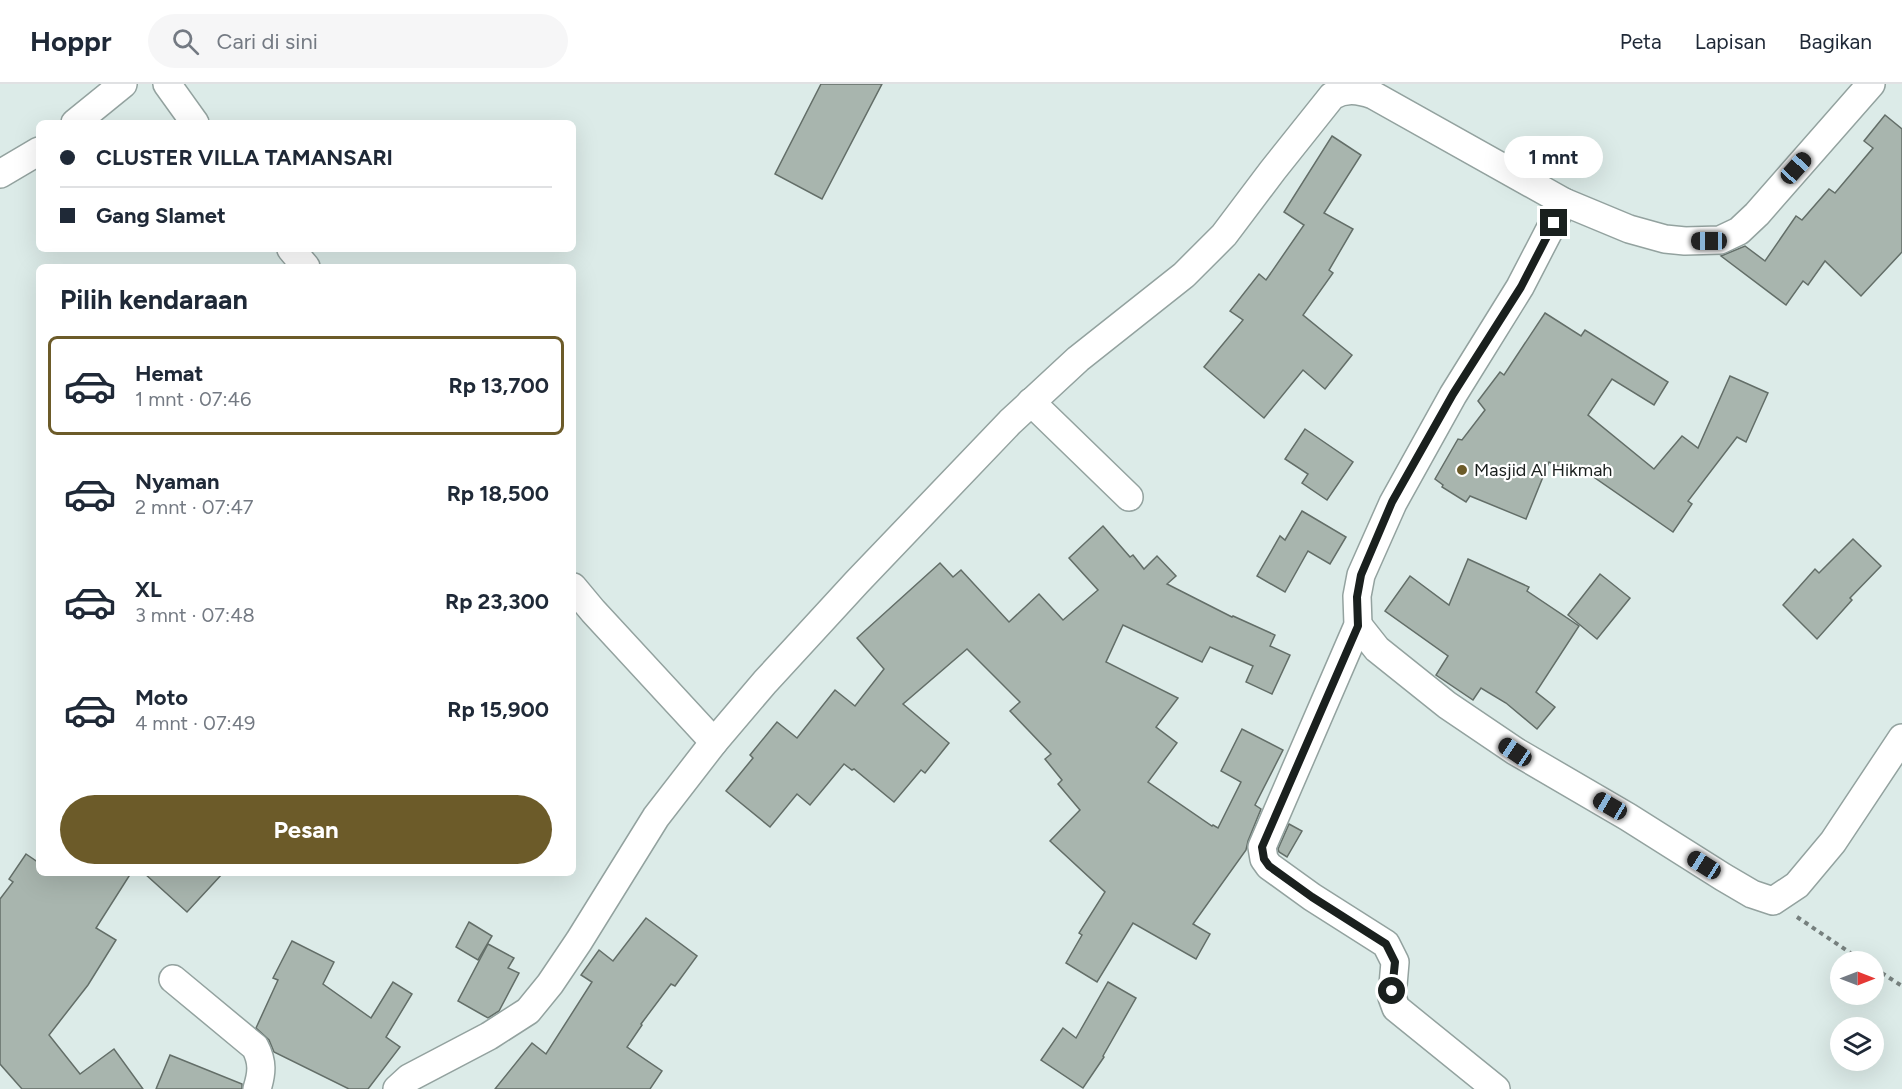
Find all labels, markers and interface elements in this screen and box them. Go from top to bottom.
search box [148,14,568,68]
text: Hoppr [30,24,112,58]
icon: search [169,25,202,58]
text: Cari di sini [217,28,318,55]
text: Peta [1620,29,1662,54]
text: Lapisan [1695,29,1766,54]
text: Bagikan [1799,29,1872,54]
callout: 1 mnt [1504,136,1604,178]
text: CLUSTER VILLA TAMANSARI [96,144,393,171]
text: 1 mnt [1528,145,1579,169]
car [1777,149,1815,187]
text: Gang Slamet [96,202,226,229]
route end [1540,209,1567,236]
car [1691,232,1727,250]
text: Pilih kendaraan [60,283,248,316]
icon: car [63,359,117,413]
text: Hemat [135,360,203,387]
text: Rp 13,700 [448,372,549,399]
text: 1 mnt · 07:46 [135,387,251,411]
place label: Masjid Al Hikmah [1474,459,1612,481]
marker: Masjid Al Hikmah [1455,463,1469,477]
icon: car [63,467,117,521]
text: Nyaman [135,468,219,495]
text: Rp 18,500 [447,480,549,507]
text: 2 mnt · 07:47 [135,495,254,519]
icon: car [63,575,117,629]
text: XL [135,576,162,603]
text: Rp 23,300 [445,588,549,615]
text: 3 mnt · 07:48 [135,603,255,627]
icon: car [63,683,117,737]
text: Moto [135,684,188,711]
text: Rp 15,900 [447,696,549,723]
text: 4 mnt · 07:49 [135,711,255,735]
car [1495,734,1535,770]
car [1590,789,1630,823]
button: Pesan [60,795,552,864]
car [1684,848,1724,882]
north arrow [1830,951,1884,1005]
map controls [1830,951,1884,1071]
route start [1378,977,1405,1004]
button: layers [1830,1017,1884,1071]

